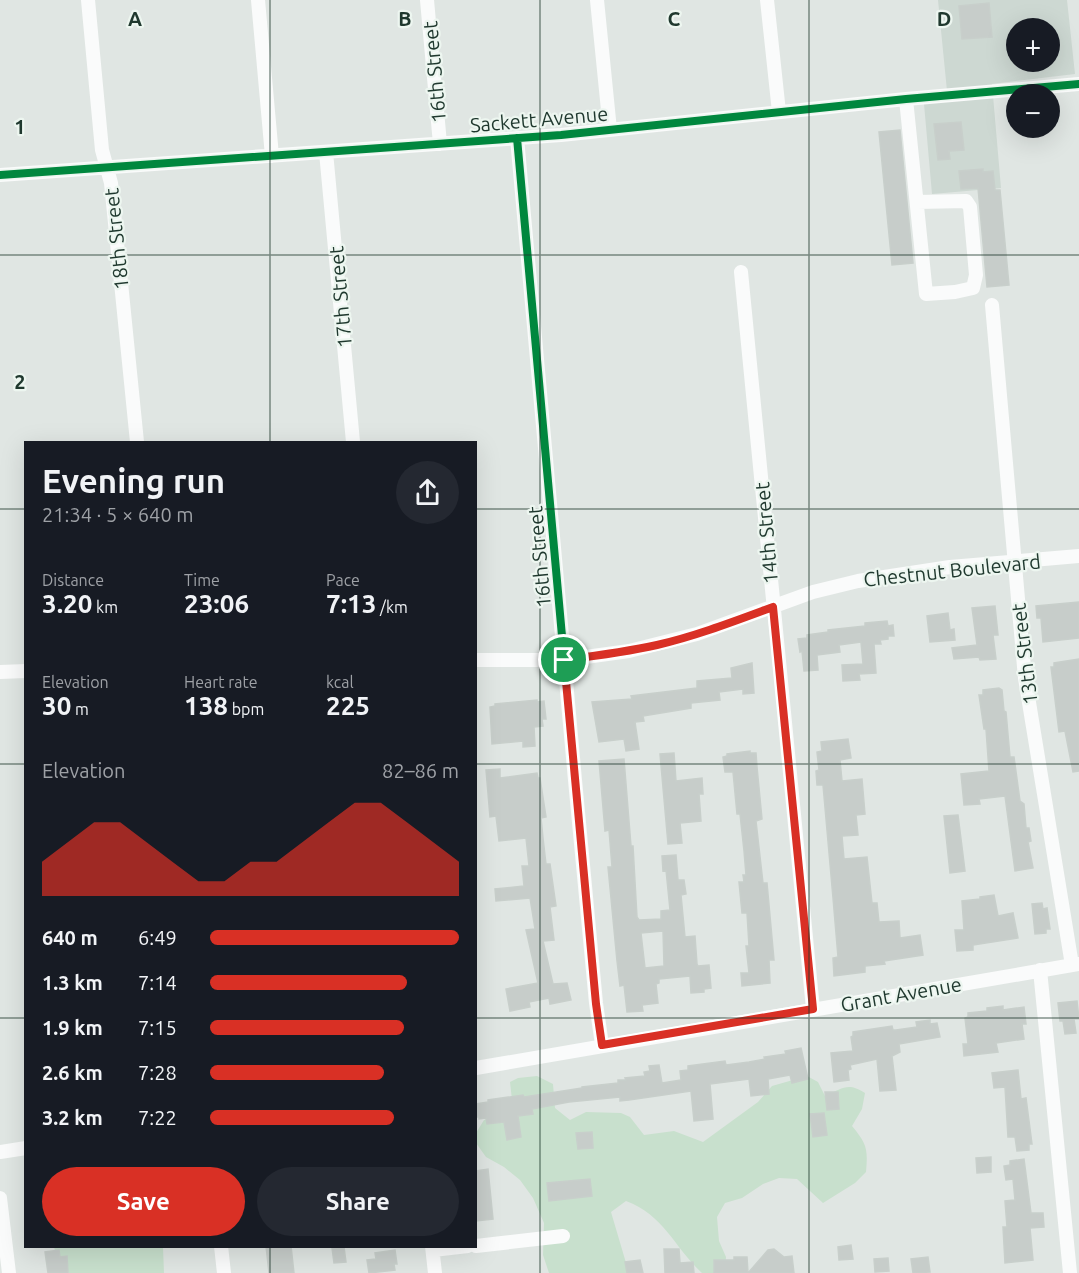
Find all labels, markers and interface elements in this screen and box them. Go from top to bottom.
text: A [128,7,142,30]
text: B [398,7,412,30]
text: C [668,7,681,30]
text: D [937,7,951,30]
map controls [1006,18,1060,138]
button: + [1006,18,1060,72]
street label: 16th Street [418,20,450,124]
button: − [1006,84,1060,138]
street label: Sackett Avenue [469,102,609,136]
text: 1 [14,115,26,138]
street label: 18th Street [99,187,133,291]
street label: 17th Street [324,245,356,349]
text: 2 [14,370,26,393]
button: share [396,461,459,524]
text: Evening run [42,462,225,499]
street label: 14th Street [750,481,782,585]
text: 21:34 · 5 × 640 m [42,503,194,526]
street label: 16th Street [523,505,555,609]
street label: Chestnut Boulevard [862,549,1042,591]
text: Distance [42,571,104,589]
text: Time [184,571,220,589]
text: Pace [326,571,360,589]
text: 3.20 [42,589,92,618]
text: 23:06 [184,589,249,618]
text: 7:13 [326,589,376,618]
text: km [92,598,118,616]
text: /km [376,598,408,616]
street label: 13th Street [1006,602,1042,706]
pin [538,634,589,685]
icon: arrive [547,643,580,676]
text: Elevation [42,673,109,691]
text: Heart rate [184,673,258,691]
text: kcal [326,673,354,691]
text: 30 [42,691,71,720]
text: 138 [184,691,228,720]
text: 225 [326,691,370,720]
text: m [71,700,89,718]
text: bpm [228,700,264,718]
text: Elevation [42,759,125,782]
text: 82–86 m [382,759,459,782]
text: 640 m [42,926,98,949]
text: 6:49 [138,926,177,949]
text: 1.3 km [42,971,103,994]
text: 7:14 [138,971,177,994]
street label: Grant Avenue [839,972,963,1016]
text: 1.9 km [42,1016,103,1039]
text: 7:15 [138,1016,177,1039]
text: 2.6 km [42,1061,103,1084]
text: 7:28 [138,1061,177,1084]
text: 3.2 km [42,1106,103,1129]
text: 7:22 [138,1106,177,1129]
button: Save [42,1167,245,1236]
button: Share [257,1167,459,1236]

